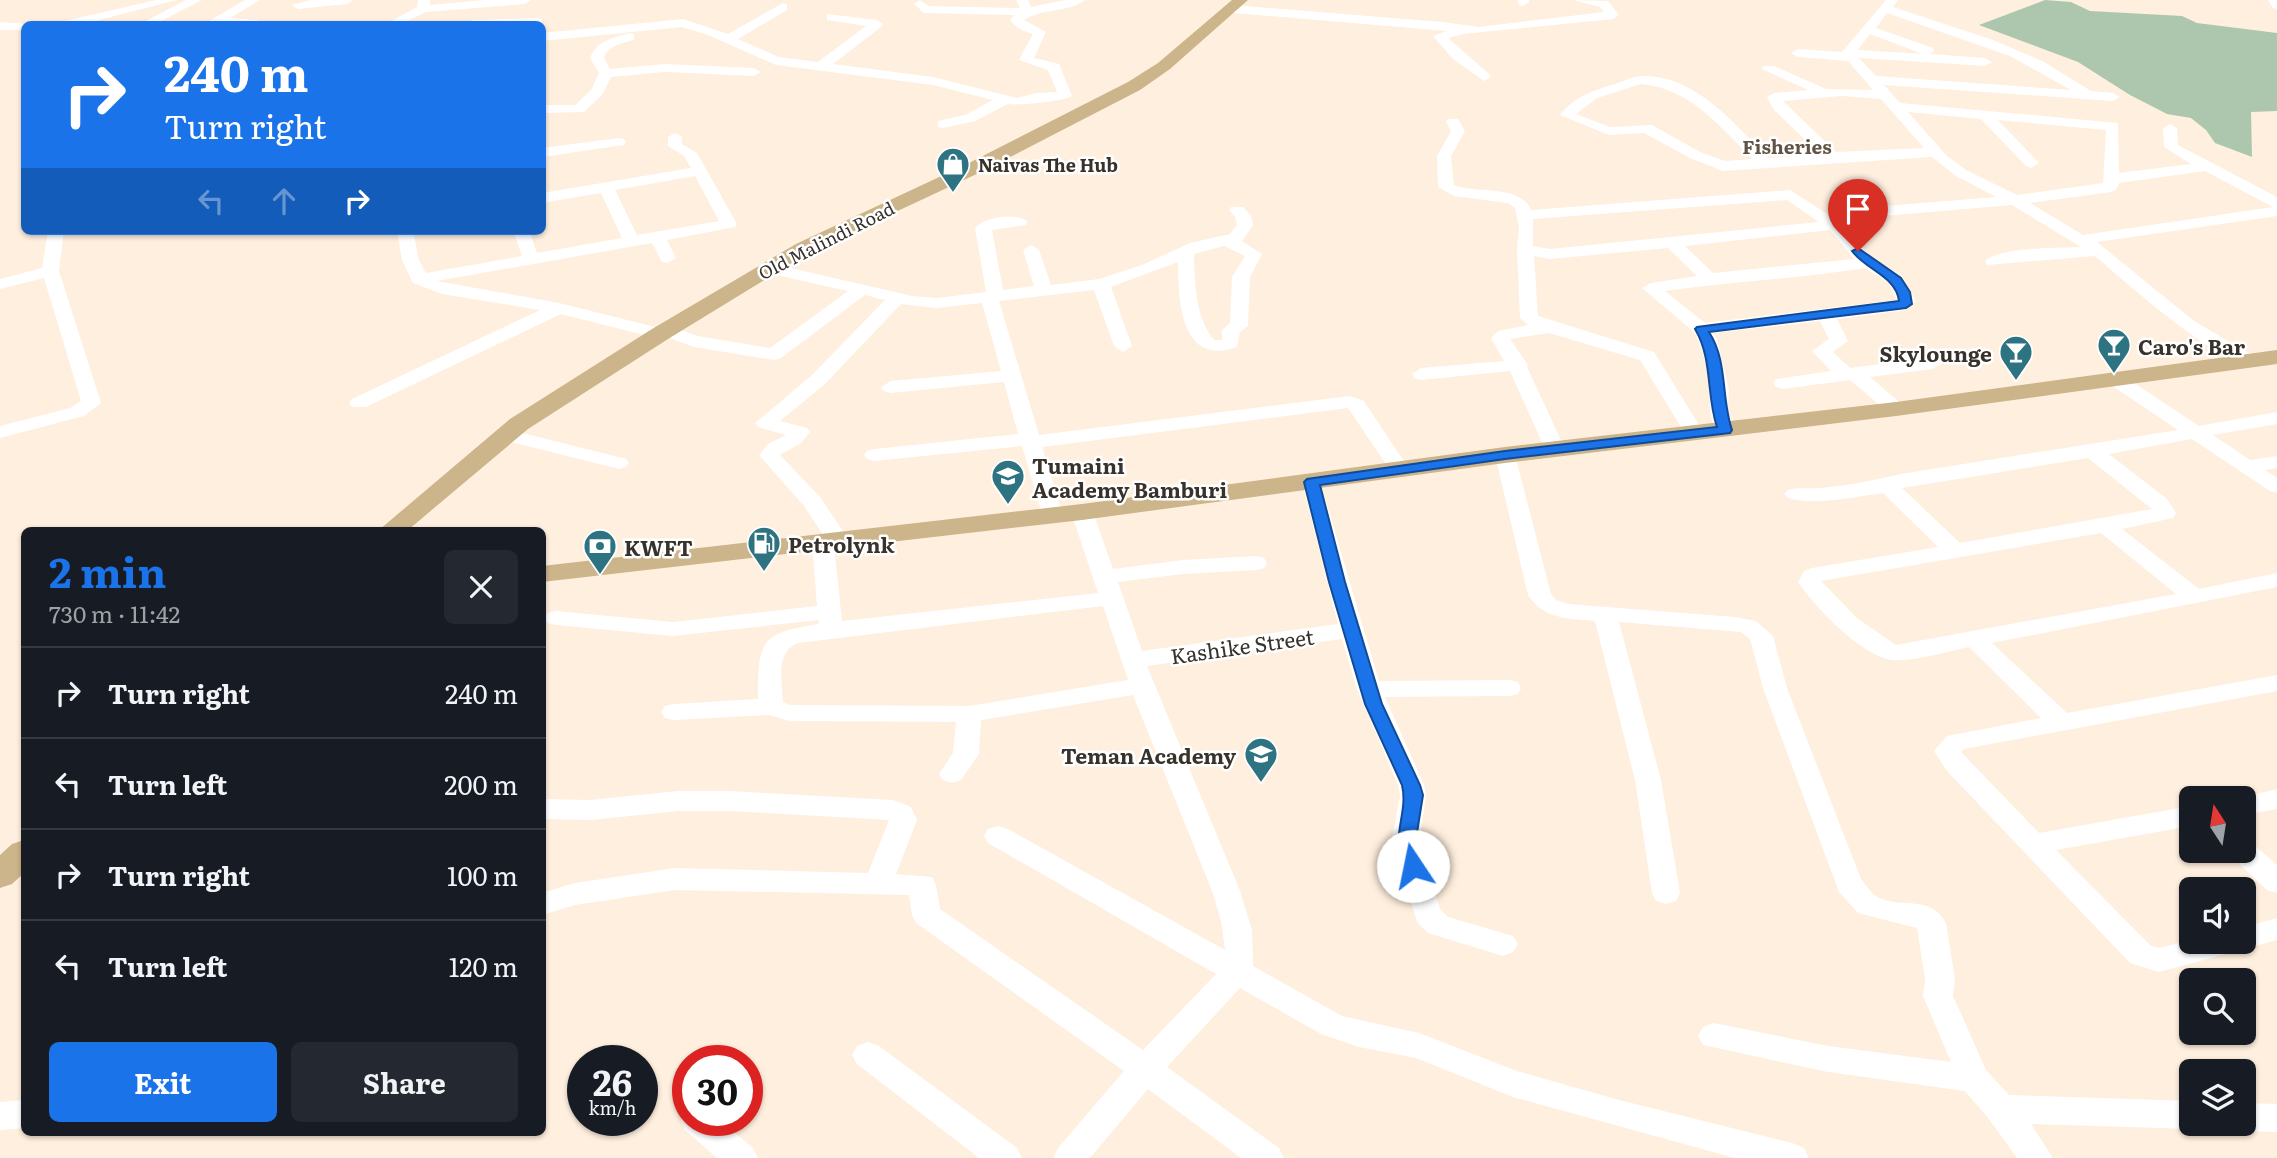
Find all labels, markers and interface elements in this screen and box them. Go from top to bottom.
text: 240 m [164,34,309,107]
icon: right [49,49,140,140]
text: Turn right [164,101,326,149]
district label: Fisheries [1742,132,1832,160]
shop icon: Naivas The Hub [934,145,972,194]
place label: Naivas The Hub [978,151,1118,178]
pin [1828,179,1888,251]
icon: left [192,182,230,220]
icon: ahead [265,182,303,220]
icon: right [338,182,376,220]
icon: arrive [1839,190,1877,228]
street label: Old Malindi Road [753,194,899,286]
bar icon: Caro's Bar [2095,326,2133,375]
place label: Caro's Bar [2138,330,2246,361]
bar icon: Skylounge [1997,333,2035,382]
place label: Skylounge [1880,337,1992,368]
place label: Tumaini Academy Bamburi [1032,449,1227,504]
school or university icon: Tumaini Academy Bamburi [989,457,1027,506]
fuel station icon: Petrolynk [745,524,783,573]
bank icon: KWFT [581,527,619,576]
place label: Petrolynk [788,528,895,559]
place label: KWFT [624,531,693,562]
text: 2 min [49,539,166,601]
button: close [444,550,518,624]
text: 730 m · 11:42 [49,596,180,630]
street label: Kashike Street [1168,620,1316,670]
text: Turn right [108,673,250,712]
text: 240 m [445,673,518,712]
icon: right [49,674,87,712]
school or university icon: Teman Academy [1242,735,1280,784]
place label: Teman Academy [1061,739,1236,770]
text: Turn left [108,764,227,803]
text: 200 m [444,764,518,803]
icon: left [49,765,87,803]
north arrow [2179,786,2256,863]
map controls [2179,786,2256,1136]
position arrow [1376,829,1450,903]
text: Turn right [108,855,250,894]
text: 100 m [447,855,518,894]
icon: right [49,856,87,894]
button: sound [2179,877,2256,954]
text: Turn left [108,946,227,985]
text: 120 m [449,946,518,985]
icon: left [49,947,87,985]
button: search [2179,968,2256,1045]
button: Exit [49,1042,277,1122]
button: Share [291,1042,518,1122]
speed limit sign: 30 [672,1045,763,1136]
text: 26 [593,1055,632,1107]
button: layers [2179,1059,2256,1136]
text: km/h [589,1094,636,1121]

